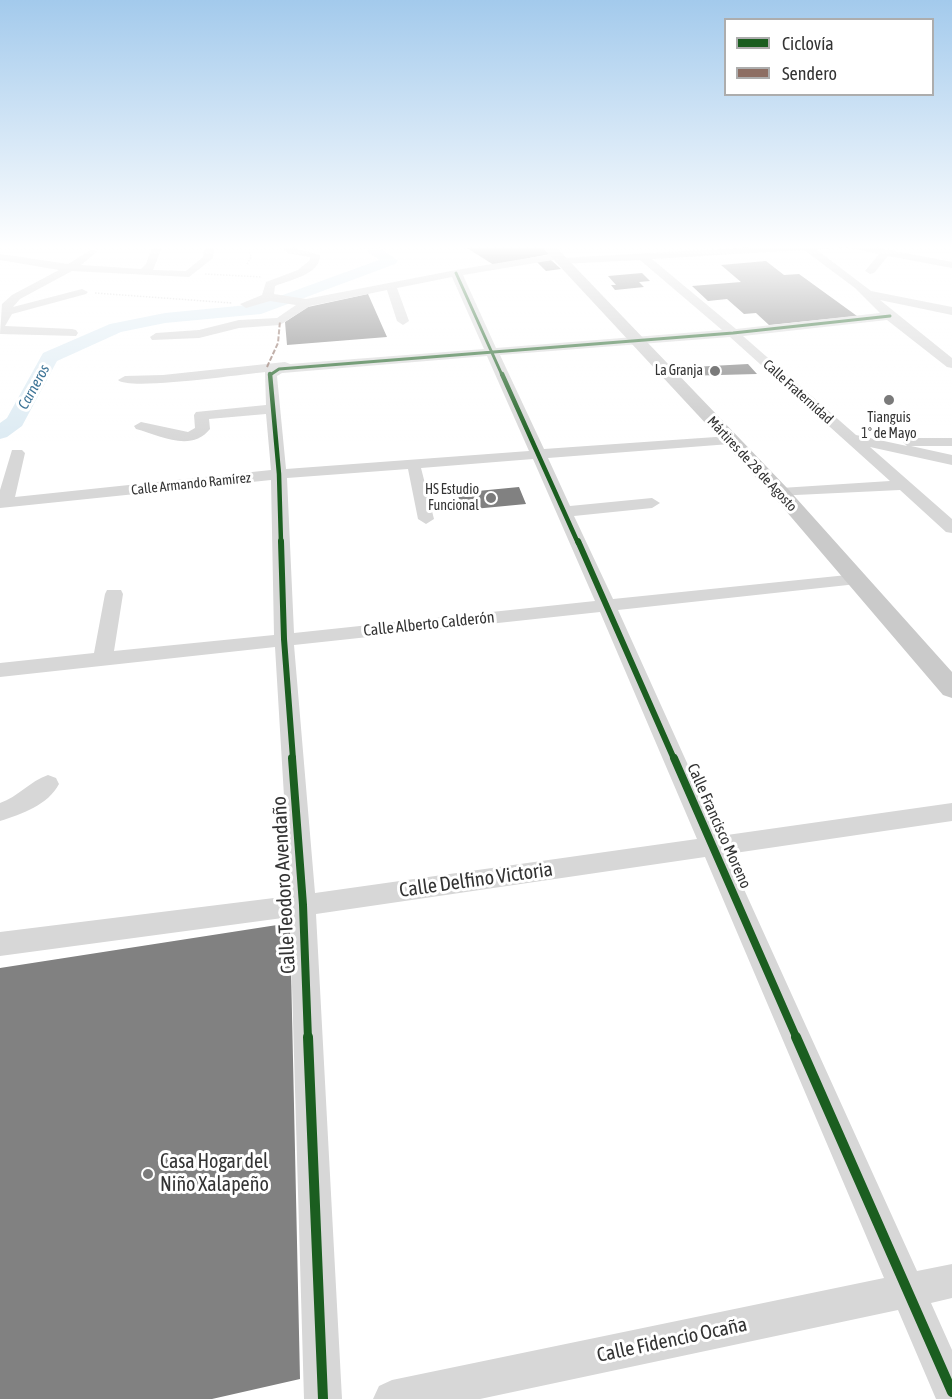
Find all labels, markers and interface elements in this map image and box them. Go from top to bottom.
legend [724,18,934,96]
text: Ciclovía [782,33,834,54]
text: Sendero [782,63,837,84]
street label: Calle Fraternidad [760,356,836,428]
water label: Carneros [14,361,54,413]
place label: La Granja [655,363,703,379]
marker: La Granja [708,364,722,378]
marker: Tianguis 1° de Mayo [882,393,896,407]
place label: Tianguis 1° de Mayo [861,410,917,442]
street label: Mártires de 28 de Agosto [704,413,800,515]
street label: Calle Armando Ramírez [130,469,252,499]
place label: HS Estudio Funcional [425,482,479,514]
marker: HS Estudio Funcional [484,491,498,505]
street label: Calle Alberto Calderón [363,608,495,640]
street label: Calle Francisco Moreno [683,761,755,891]
street label: Calle Teodoro Avendaño [267,796,301,974]
street label: Calle Delfino Victoria [398,857,554,903]
place label: Casa Hogar del Niño Xalapeño [160,1150,269,1197]
marker: Casa Hogar del Niño Xalapeño [141,1167,155,1181]
street label: Calle Fidencio Ocaña [595,1312,749,1368]

